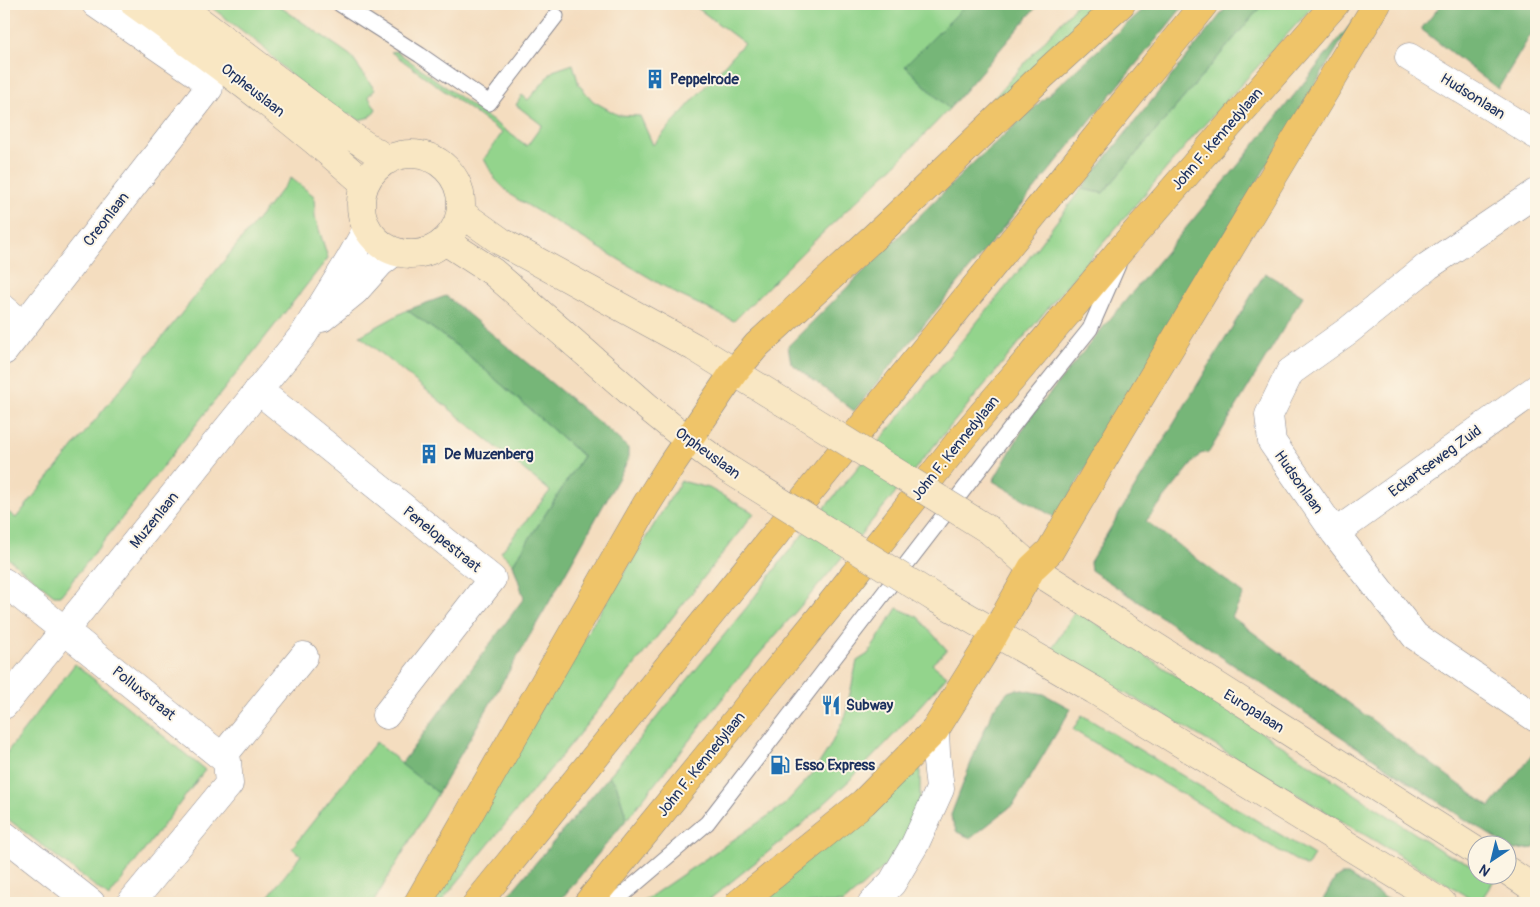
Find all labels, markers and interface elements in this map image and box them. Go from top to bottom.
street label: Orpheuslaan [217,59,289,121]
building icon: Peppelrode [644,68,666,90]
street label: Hudsonlaan [1437,69,1509,124]
place label: Peppelrode [670,70,739,89]
street label: John F. Kennedylaan [1168,84,1267,194]
street label: Creonlaan [79,188,133,250]
street label: John F. Kennedylaan [907,392,1003,505]
street label: Eckartseweg Zuid [1385,421,1485,502]
street label: Orpheuslaan [671,423,744,483]
building icon: De Muzenberg [418,443,440,465]
place label: De Muzenberg [444,445,534,464]
street label: Hudsonlaan [1270,447,1327,518]
street label: Muzenlaan [126,488,183,552]
street label: Penelopestraat [399,502,485,577]
street label: Polluxstraat [108,662,180,725]
street label: Europalaan [1220,685,1288,738]
restaurant icon: Subway [820,694,842,716]
place label: Subway [846,696,894,715]
street label: John F. Kennedylaan [653,708,749,821]
fuel station icon: Esso Express [769,754,791,776]
place label: Esso Express [795,756,875,775]
north arrow [1468,834,1518,884]
text: N [1476,861,1494,880]

